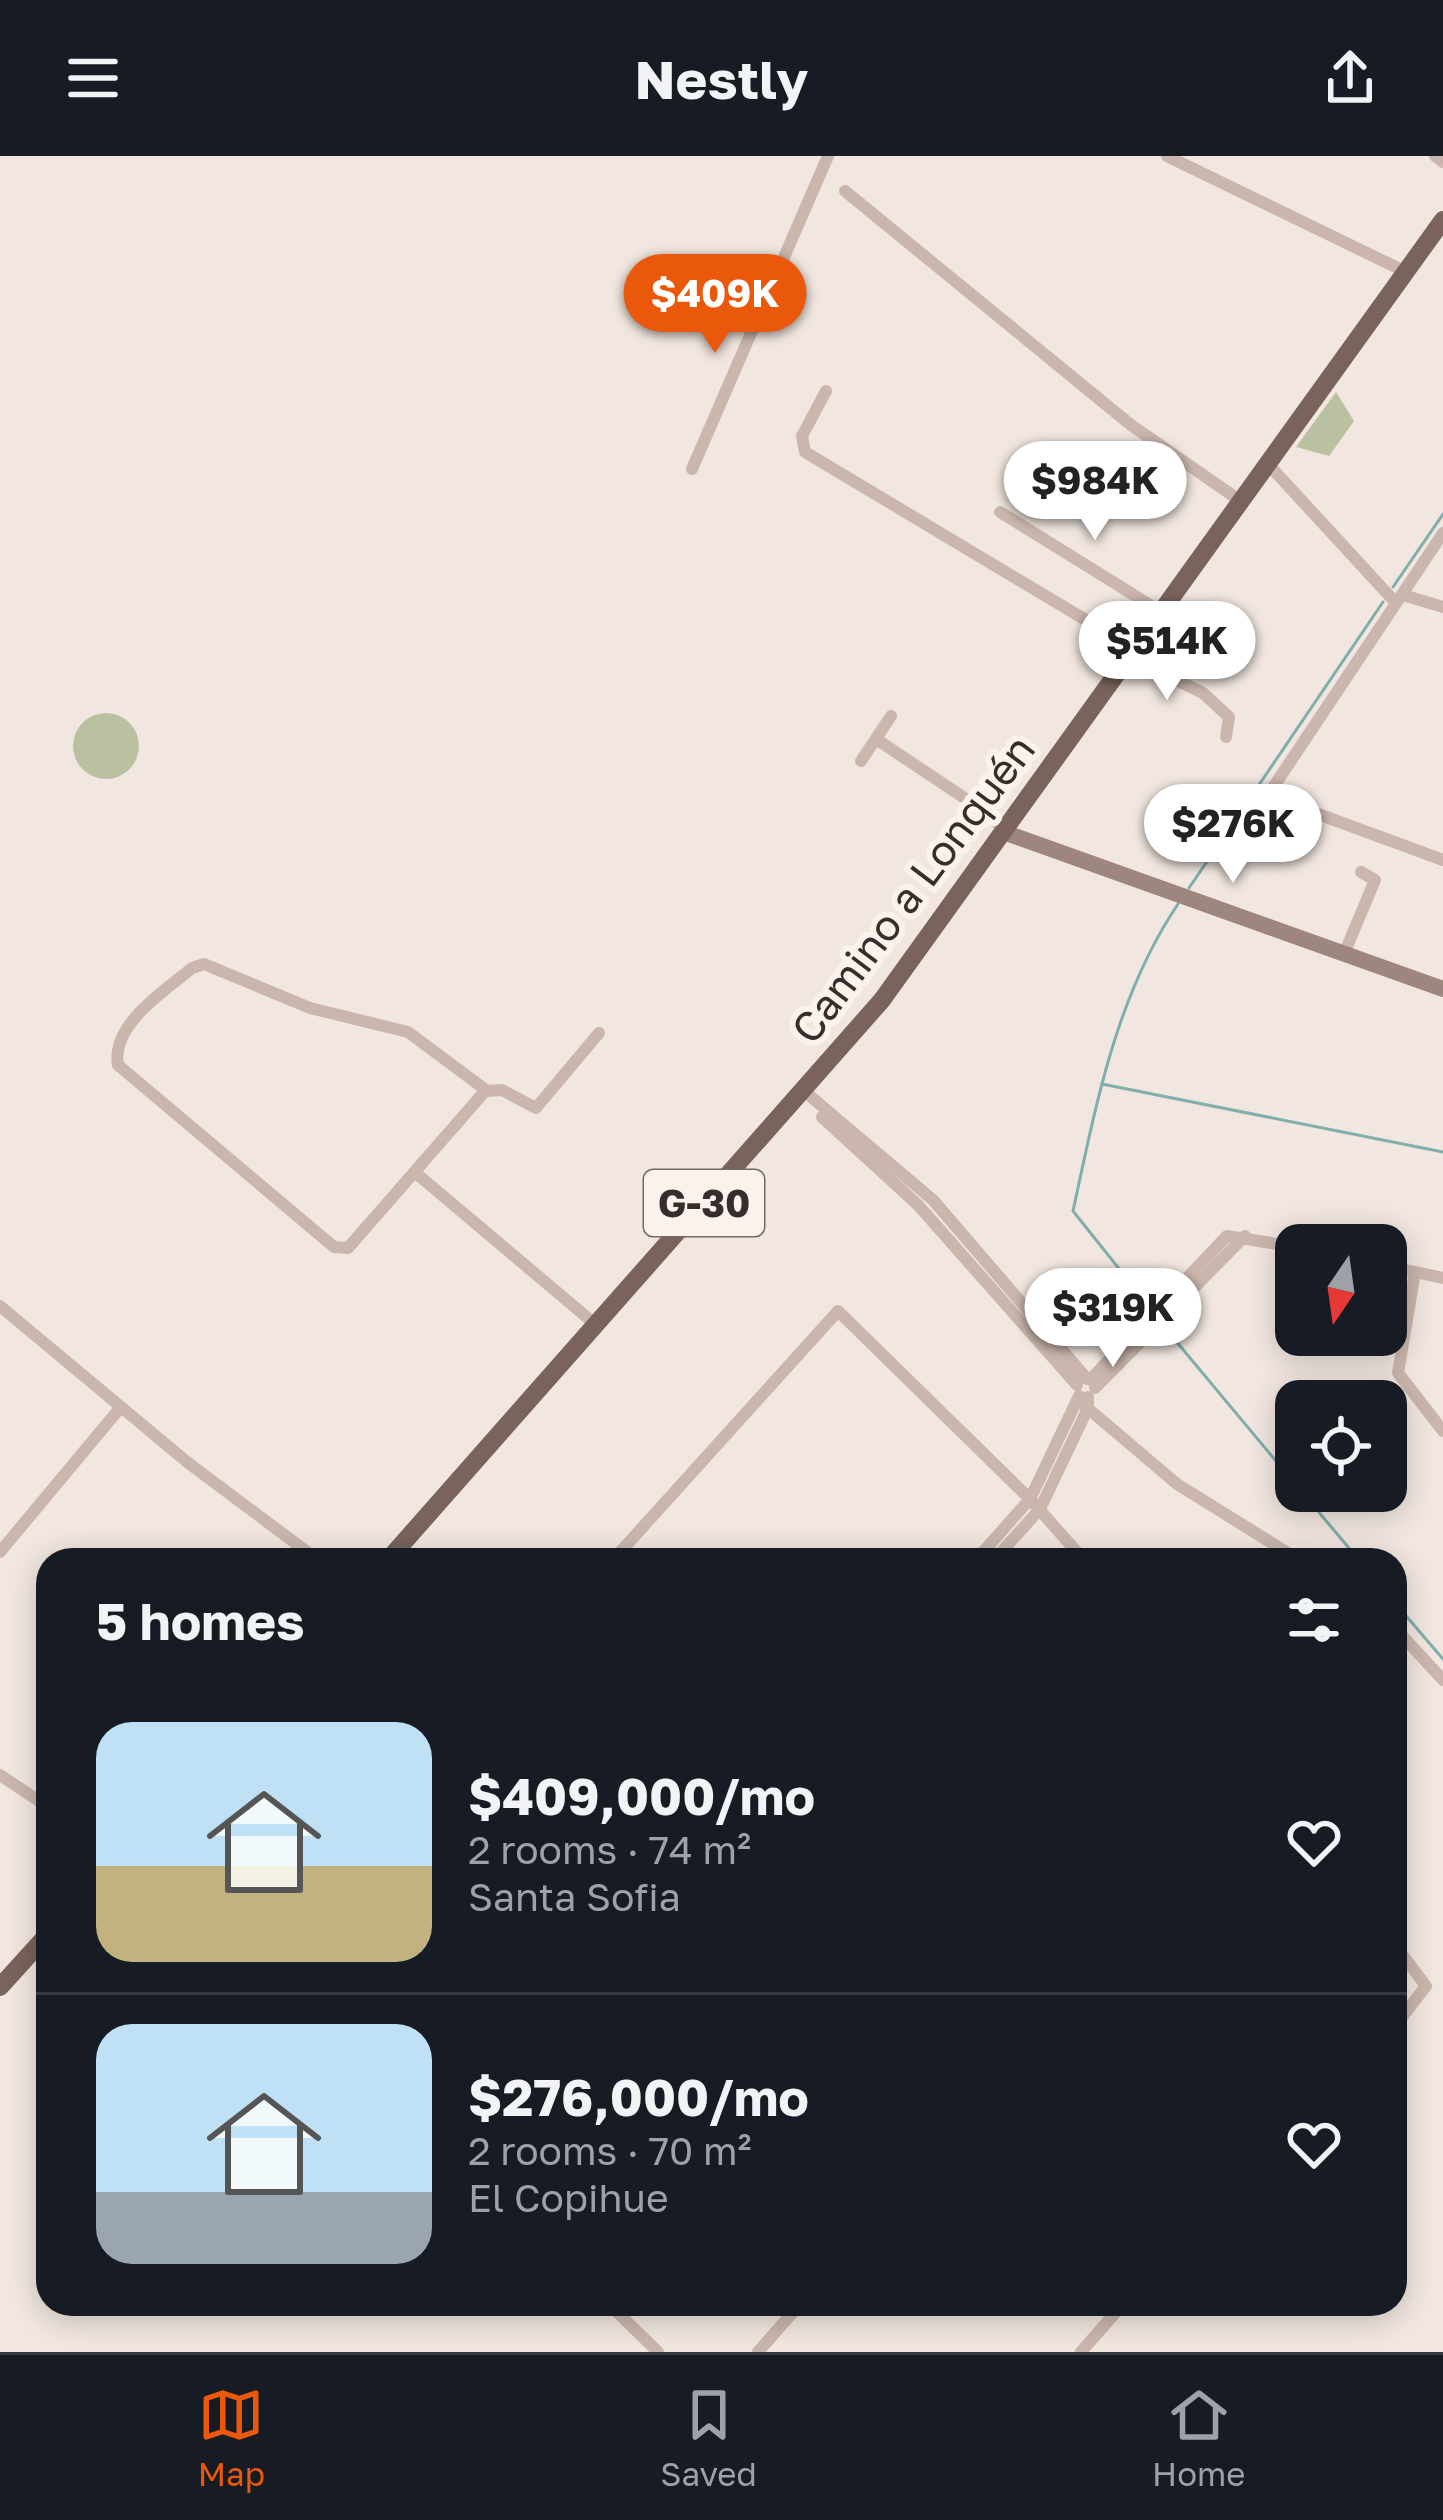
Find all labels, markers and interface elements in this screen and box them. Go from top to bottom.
icon: menu [60,45,126,111]
icon: share [1317,45,1383,111]
text: Nestly [635,46,808,111]
pin: $409K [631,254,799,356]
text: $409K [651,269,779,316]
pin: $984K [1011,441,1179,543]
text: $984K [1031,456,1159,503]
pin: $514K [1083,601,1251,703]
text: $514K [1106,616,1228,663]
street label: Camino a Lonquén [780,725,1044,1052]
pin: $276K [1149,784,1317,886]
text: $276K [1171,799,1295,846]
road number: G-30 [644,1170,764,1236]
north arrow [1275,1224,1407,1356]
map controls [1275,1224,1407,1512]
pin: $319K [1029,1268,1197,1370]
text: $319K [1051,1283,1175,1330]
button: locate [1275,1380,1407,1512]
icon: filters [1281,1587,1347,1653]
text: 5 homes [96,1590,305,1651]
text: $409,000/mo [468,1765,815,1826]
icon: home [192,1770,336,1914]
icon: heart [1281,1809,1347,1875]
text: 2 rooms · 74 m² [468,1826,751,1873]
text: Santa Sofia [468,1873,681,1920]
text: $276,000/mo [468,2066,809,2127]
icon: home [192,2072,336,2216]
icon: heart [1281,2111,1347,2177]
text: 2 rooms · 70 m² [468,2127,752,2174]
text: El Copihue [468,2174,669,2221]
tab: Map [198,2382,265,2493]
tab: Saved [660,2382,757,2493]
tab: Home [1152,2382,1245,2493]

